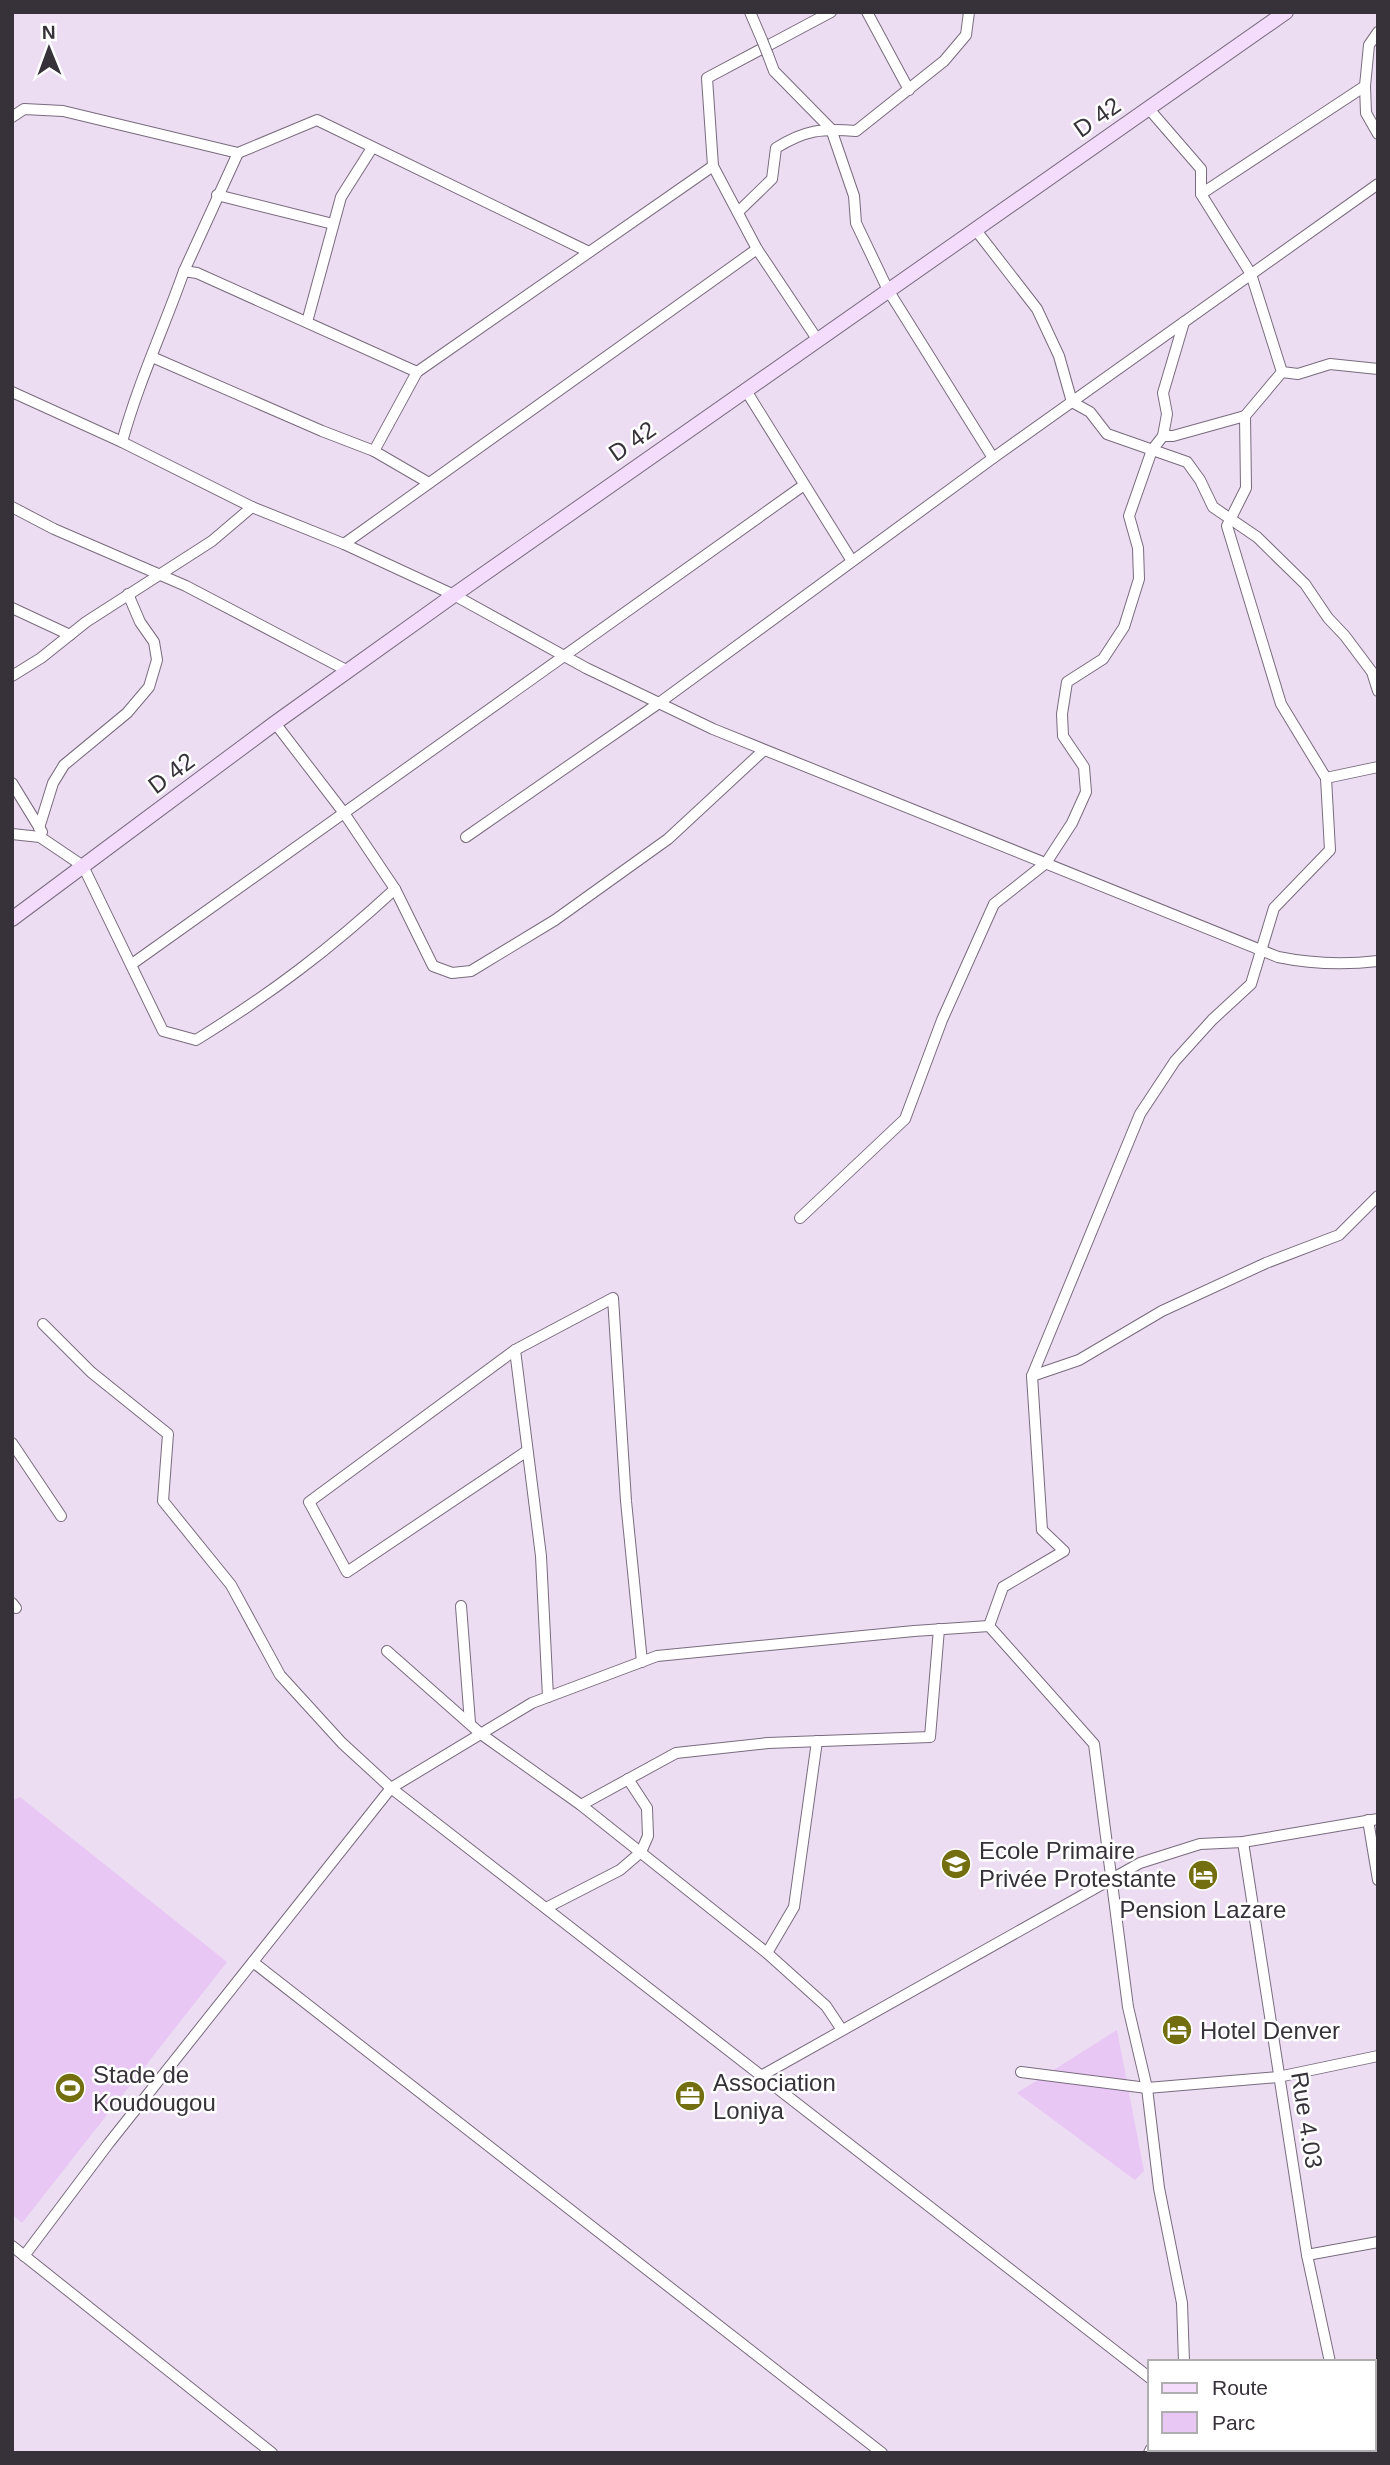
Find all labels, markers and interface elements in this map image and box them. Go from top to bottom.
north arrow [14,14,84,84]
text: N [42,22,56,43]
street label: D 42 [1068,91,1126,143]
street label: D 42 [603,415,661,467]
street label: D 42 [143,747,199,799]
place label: Ecole Primaire Privée Protestante [979,1837,1176,1892]
school or university icon: Ecole Primaire Privée Protestante [939,1847,973,1881]
hotel icon: Pension Lazare [1186,1858,1220,1892]
place label: Pension Lazare [1120,1896,1286,1923]
hotel icon: Hotel Denver [1160,2013,1194,2047]
place label: Hotel Denver [1200,2017,1340,2044]
place label: Stade de Koudougou [93,2061,216,2116]
place label: Association Loniya [713,2069,836,2124]
street label: Rue 4.03 [1286,2070,1328,2170]
sports icon: Stade de Koudougou [53,2071,87,2105]
office icon: Association Loniya [673,2079,707,2113]
legend [1148,2360,1376,2451]
text: Route [1212,2376,1268,2399]
text: Parc [1212,2411,1255,2434]

